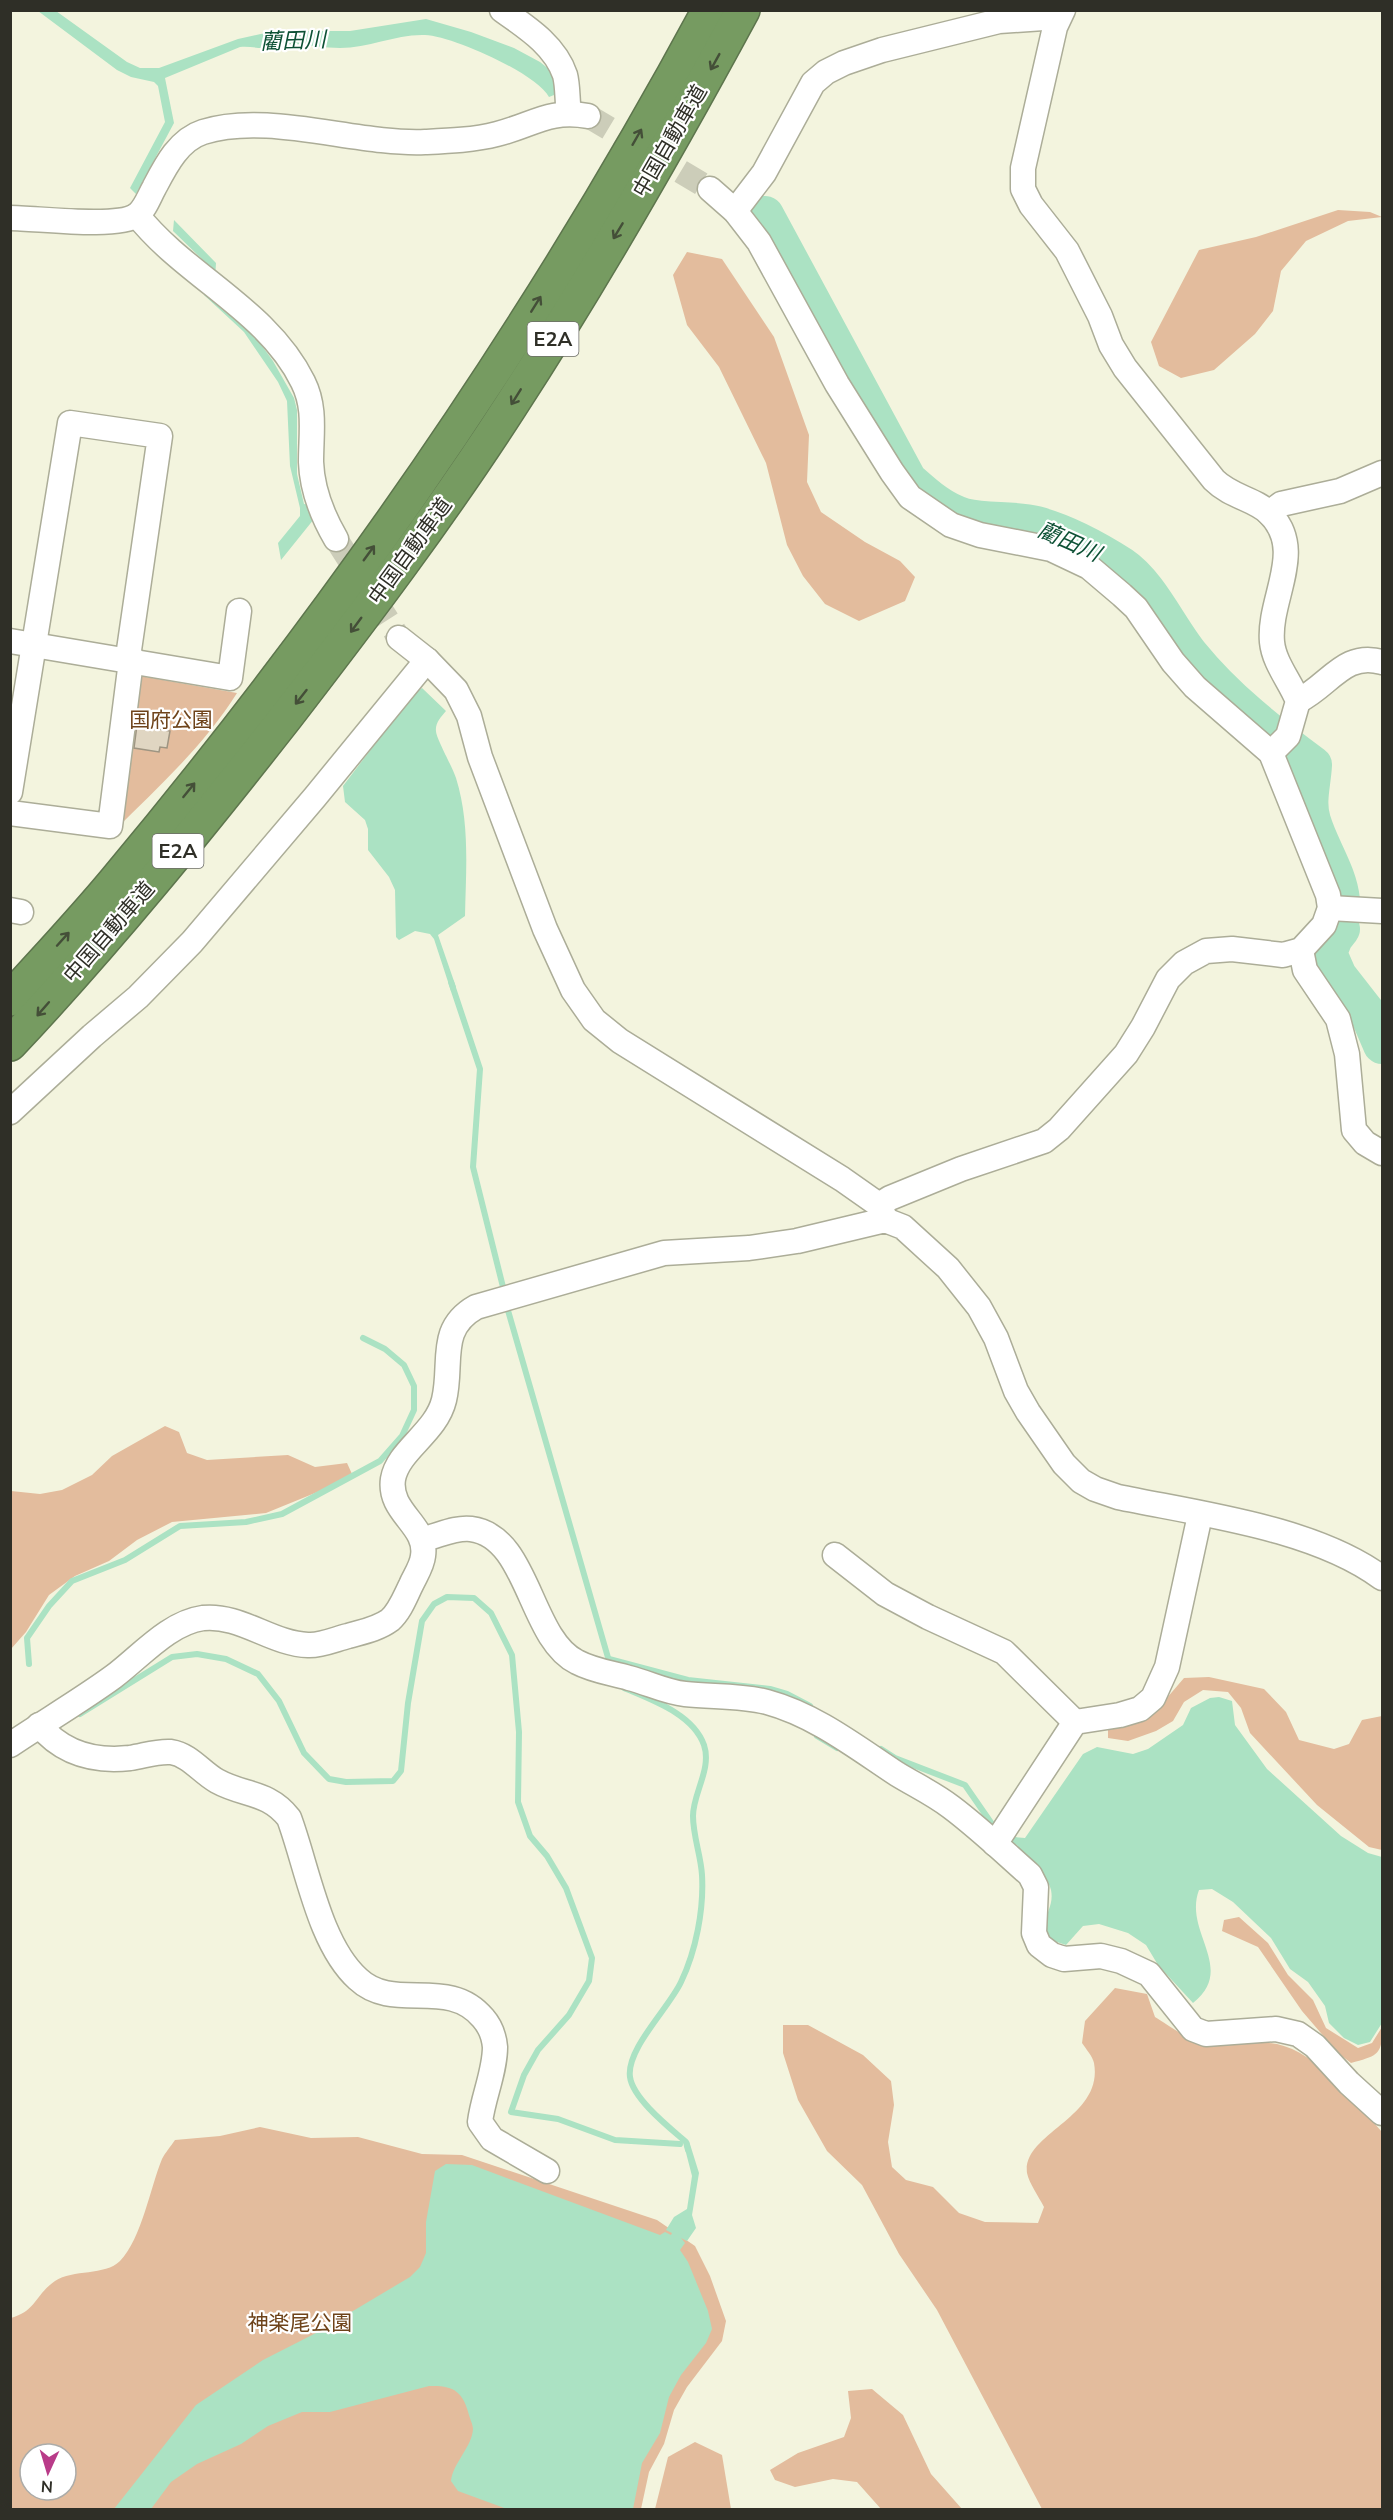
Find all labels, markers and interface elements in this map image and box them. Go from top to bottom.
water label: 藺田川 [259,25,328,57]
one-way arrow [709,53,721,70]
street label: 中国自動車道 [626,79,714,203]
one-way arrow [631,129,643,146]
one-way arrow [612,222,624,239]
one-way arrow [530,296,542,313]
road number: E2A [528,322,578,356]
one-way arrow [510,388,522,405]
street label: 中国自動車道 [362,492,458,610]
water label: 藺田川 [1033,515,1107,570]
one-way arrow [363,546,376,562]
one-way arrow [350,617,362,633]
one-way arrow [295,689,308,705]
park label: 国府公園 [129,706,213,734]
one-way arrow [183,782,196,798]
road number: E2A [152,834,204,868]
street label: 中国自動車道 [57,875,161,989]
one-way arrow [56,932,70,947]
one-way arrow [36,1001,50,1016]
park label: 神楽尾公園 [248,2309,353,2337]
north arrow [18,2442,78,2502]
text: N [40,2475,54,2497]

